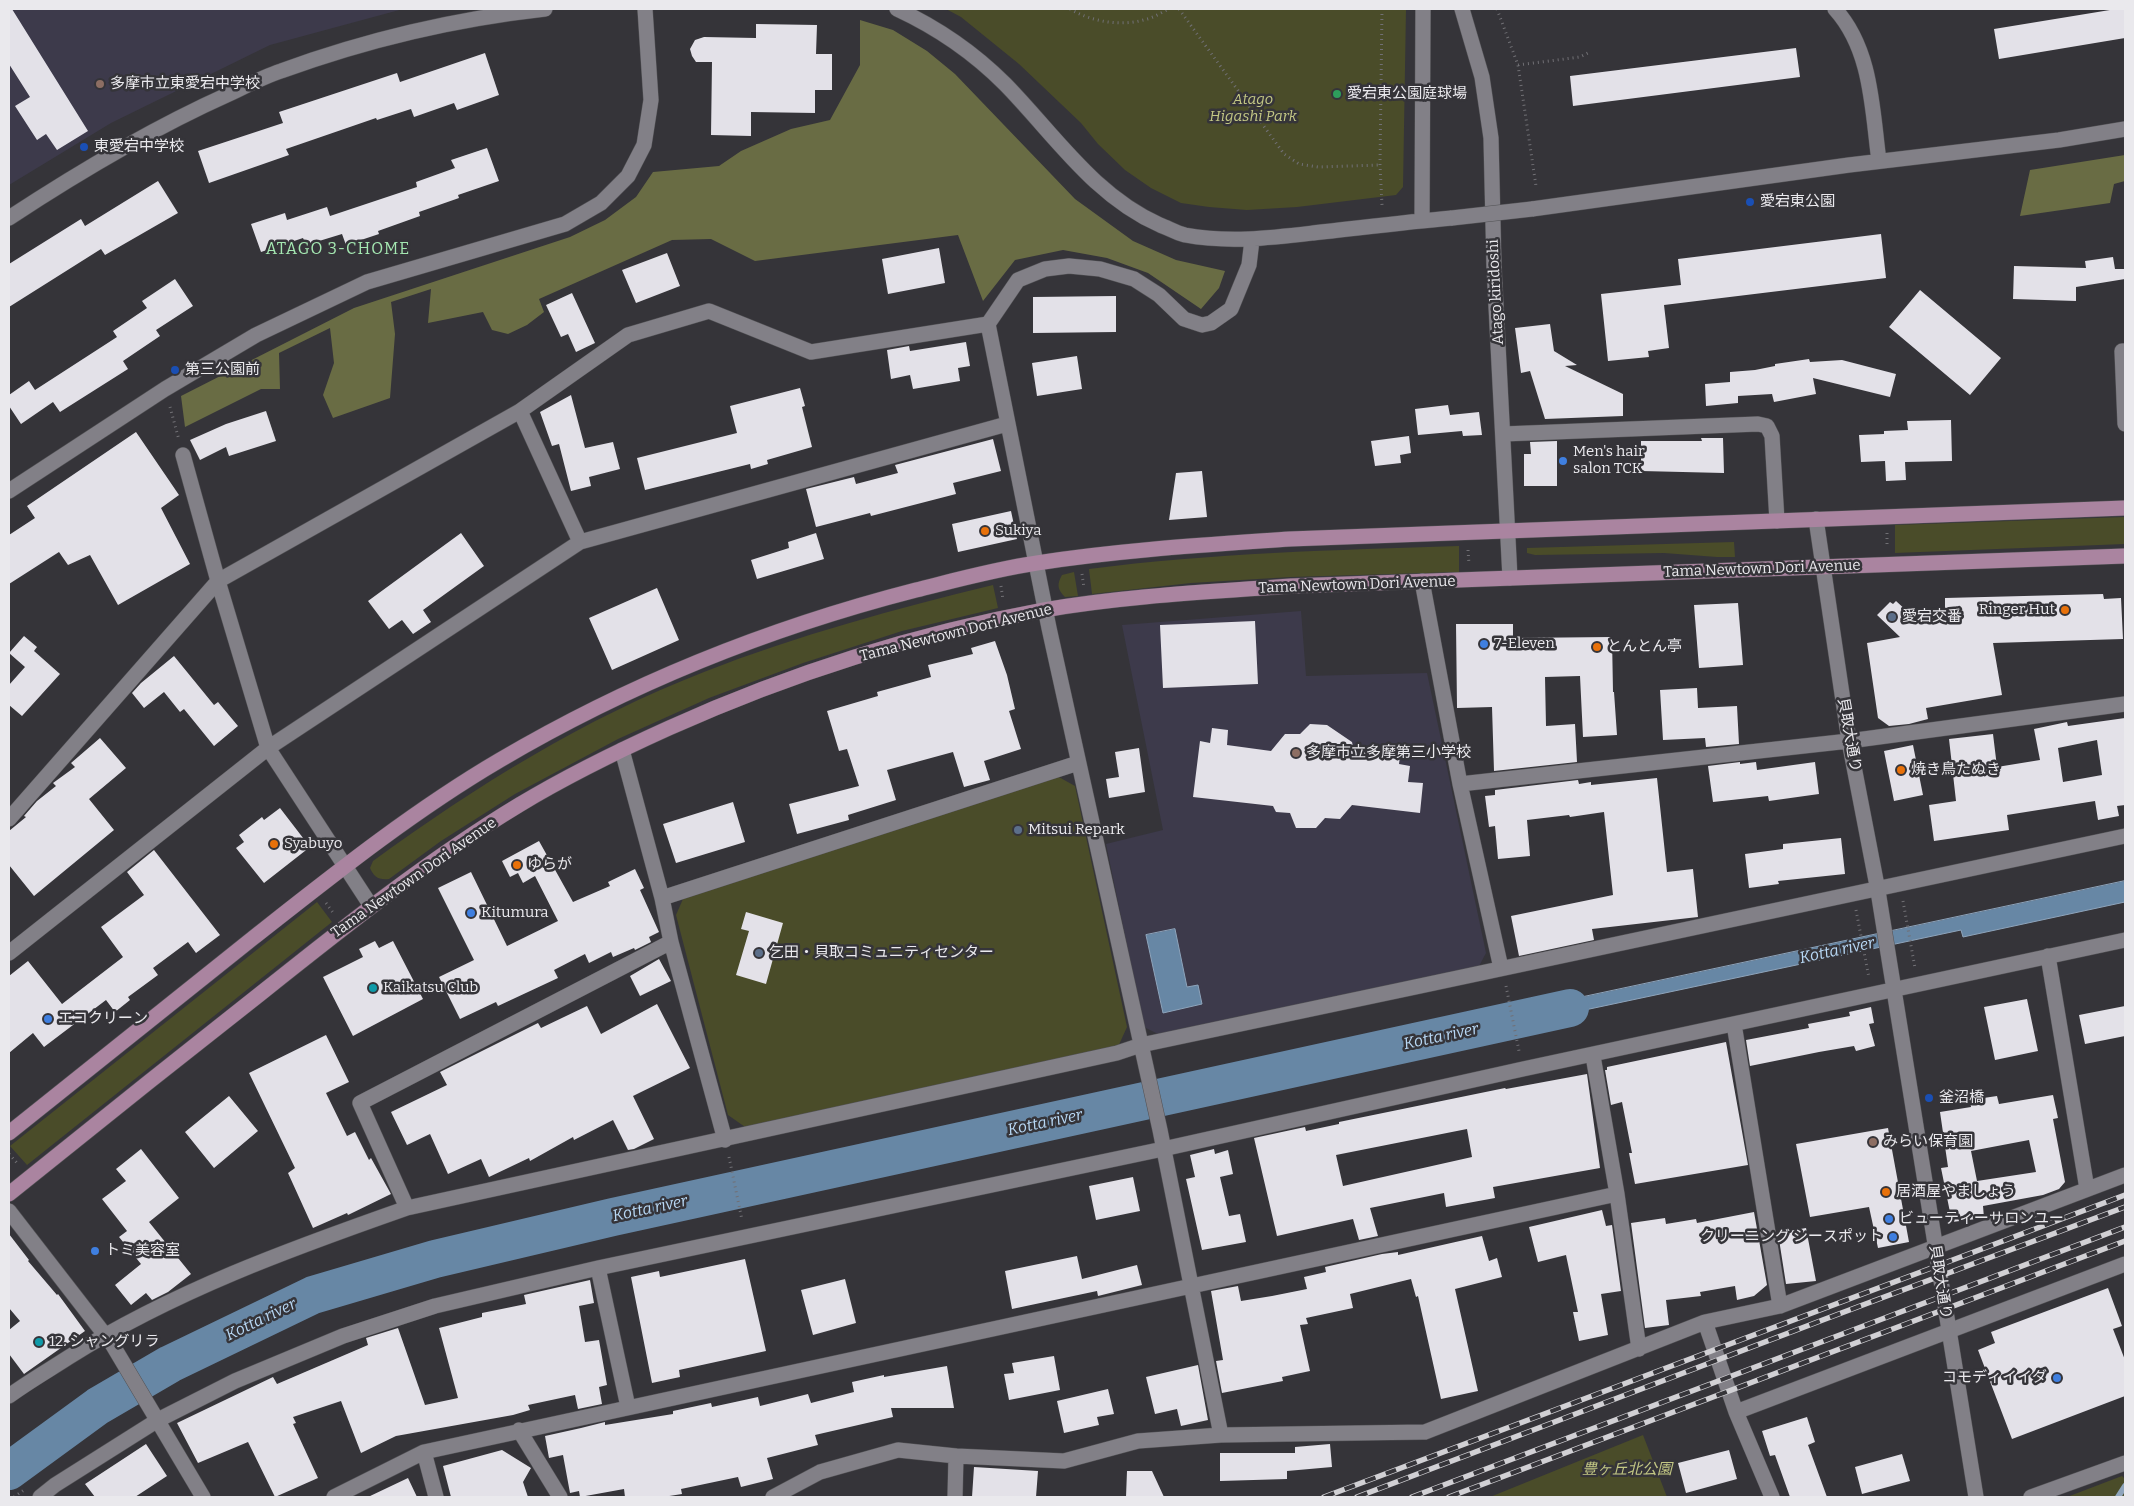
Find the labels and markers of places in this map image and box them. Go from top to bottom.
place label: 多摩市立東愛宕中学校 [110,75,260,93]
marker: 多摩市立東愛宕中学校 [94,78,106,90]
place label: 愛宕東公園庭球場 [1347,85,1467,103]
marker: 愛宕東公園庭球場 [1331,88,1343,100]
place label: 東愛宕中学校 [94,138,184,156]
marker: 東愛宕中学校 [78,141,90,153]
place label: 愛宕東公園 [1760,193,1835,211]
marker: 愛宕東公園 [1744,196,1756,208]
place label: 第三公園前 [185,361,260,379]
marker: 第三公園前 [169,364,181,376]
place label: Men's hair salon TCK [1573,443,1645,478]
marker: Men's hair salon TCK [1557,455,1569,467]
place label: Sukiya [995,522,1041,540]
marker: Sukiya [979,525,991,537]
place label: Ringer Hut [1979,601,2055,619]
marker: Ringer Hut [2059,604,2071,616]
place label: 愛宕交番 [1902,608,1962,626]
marker: 愛宕交番 [1886,611,1898,623]
place label: 7-Eleven [1494,635,1555,653]
marker: 7-Eleven [1478,638,1490,650]
place label: とんとん亭 [1607,638,1682,656]
marker: とんとん亭 [1591,641,1603,653]
place label: 多摩市立多摩第三小学校 [1306,744,1471,762]
marker: 多摩市立多摩第三小学校 [1290,747,1302,759]
place label: 焼き鳥たぬき [1911,761,2001,779]
marker: 焼き鳥たぬき [1895,764,1907,776]
place label: Mitsui Repark [1028,821,1125,839]
marker: Mitsui Repark [1012,824,1024,836]
place label: Syabuyo [284,835,342,853]
marker: Syabuyo [268,838,280,850]
place label: ゆらが [527,856,572,874]
marker: ゆらが [511,859,523,871]
place label: Kitumura [481,904,549,922]
marker: Kitumura [465,907,477,919]
place label: 乞田・貝取コミュニティセンター [769,944,994,962]
marker: 乞田・貝取コミュニティセンター [753,947,765,959]
place label: Kaikatsu Club [383,979,478,997]
marker: Kaikatsu Club [367,982,379,994]
place label: エコクリーン [58,1010,148,1028]
marker: エコクリーン [42,1013,54,1025]
place label: 釜沼橋 [1939,1089,1984,1107]
marker: 釜沼橋 [1923,1092,1935,1104]
place label: みらい保育園 [1883,1133,1973,1151]
marker: みらい保育園 [1867,1136,1879,1148]
place label: 居酒屋やましょう [1896,1183,2016,1201]
marker: 居酒屋やましょう [1880,1186,1892,1198]
place label: ビューティーサロンユー [1899,1210,2064,1228]
marker: ビューティーサロンユー [1883,1213,1895,1225]
place label: クリーニング シースポット [1700,1228,1883,1246]
marker: クリーニング シースポット [1887,1231,1899,1243]
place label: トミ美容室 [105,1242,180,1260]
marker: トミ美容室 [89,1245,101,1257]
place label: 12. シャングリラ [49,1333,159,1351]
marker: 12. シャングリラ [33,1336,45,1348]
place label: コモディイイダ [1942,1369,2047,1387]
marker: コモディイイダ [2051,1372,2063,1384]

